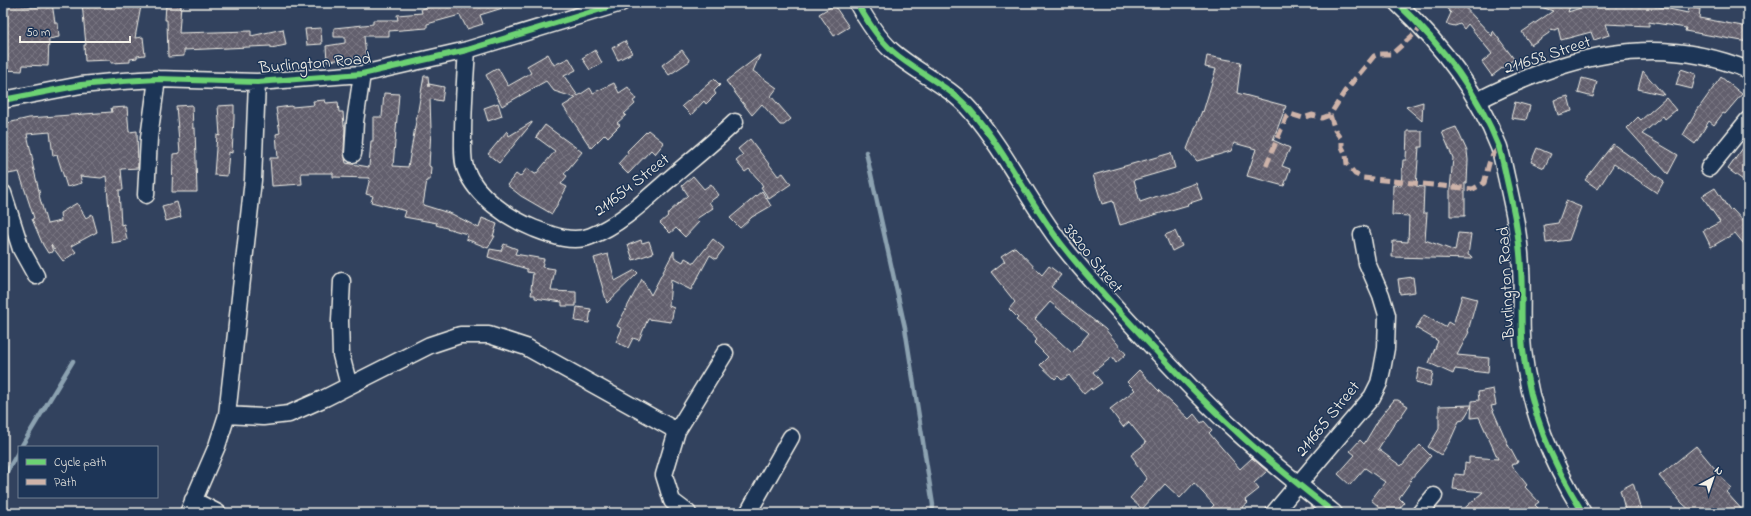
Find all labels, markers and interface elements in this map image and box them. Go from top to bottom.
scale bar [20,18,130,44]
text: 50 m [26,24,50,42]
street label: 211658 Street [1501,30,1594,81]
street label: Burlington Road [257,46,373,83]
street label: 211654 Street [589,147,676,223]
street label: 38200 Street [1057,219,1129,300]
street label: Burlington Road [1491,226,1524,341]
street label: 211665 Street [1290,375,1367,462]
legend [18,446,158,498]
text: Cycle path [54,454,106,473]
north arrow [1693,458,1733,498]
text: N [1711,463,1727,480]
text: Path [54,474,77,492]

